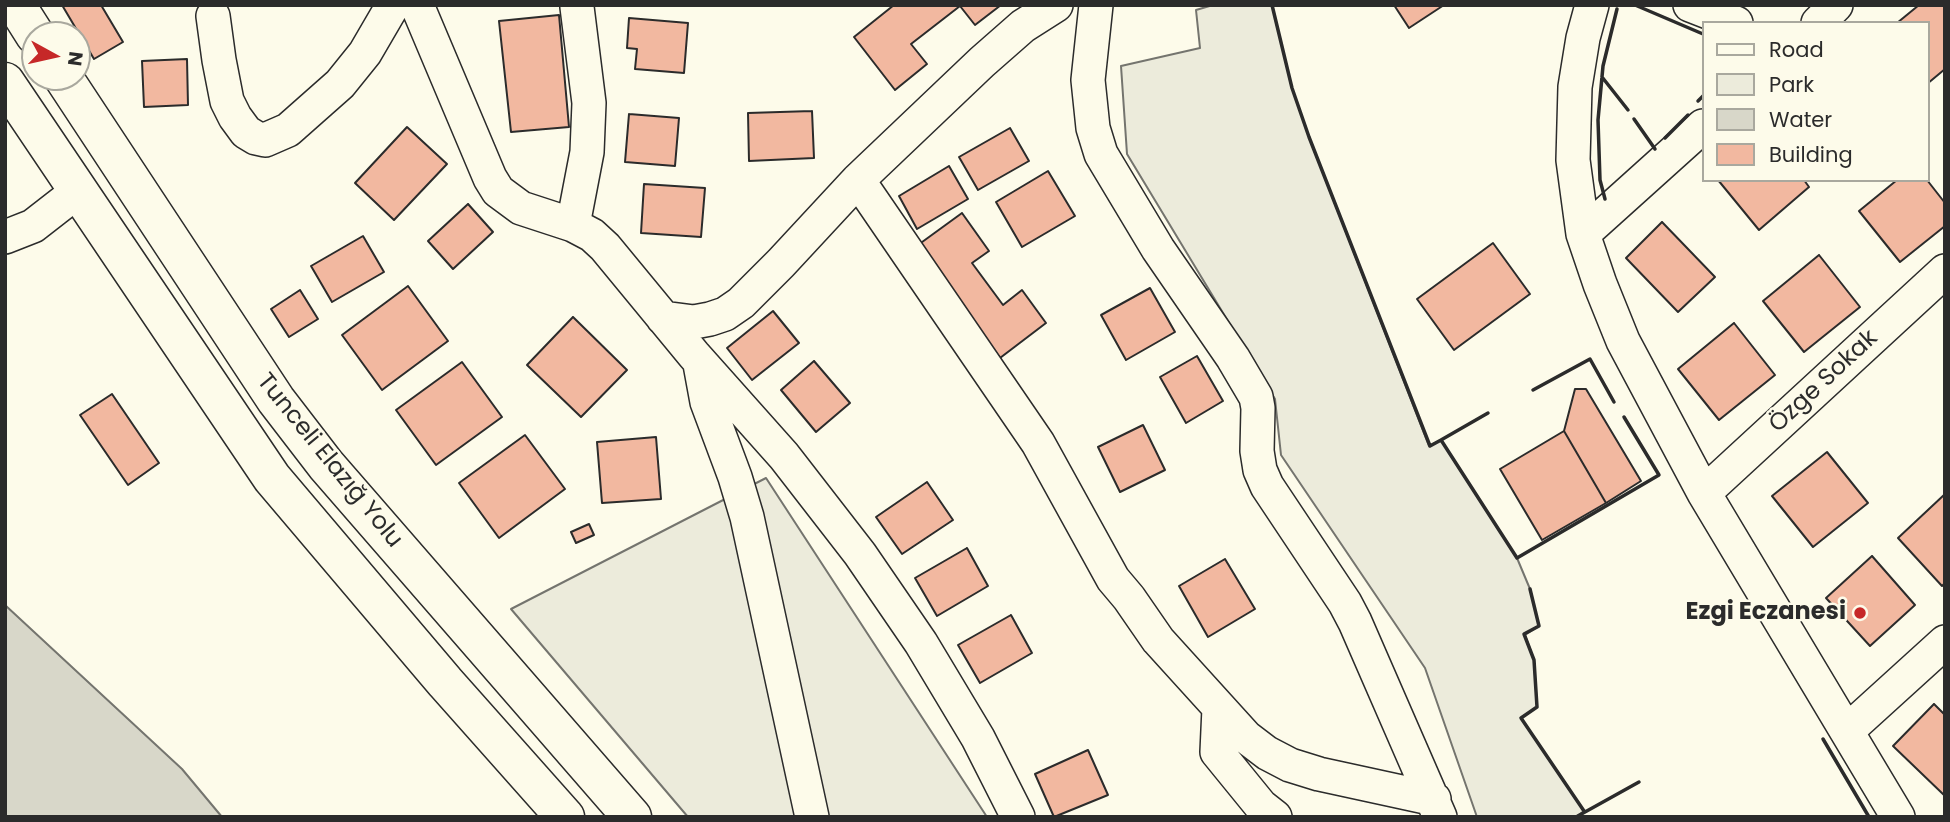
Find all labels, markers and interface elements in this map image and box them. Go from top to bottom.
north arrow [21,21,91,91]
legend [1702,21,1929,182]
text: Road [1769,35,1824,64]
text: N [61,50,90,68]
text: Park [1769,70,1814,99]
text: Water [1769,105,1832,134]
text: Building [1769,140,1853,169]
street label: Özge Sokak [1764,325,1884,439]
street label: Tunceli Elazığ Yolu [250,368,408,554]
place label: Ezgi Eczanesi [1686,599,1846,627]
marker: Ezgi Eczanesi [1852,605,1868,621]

